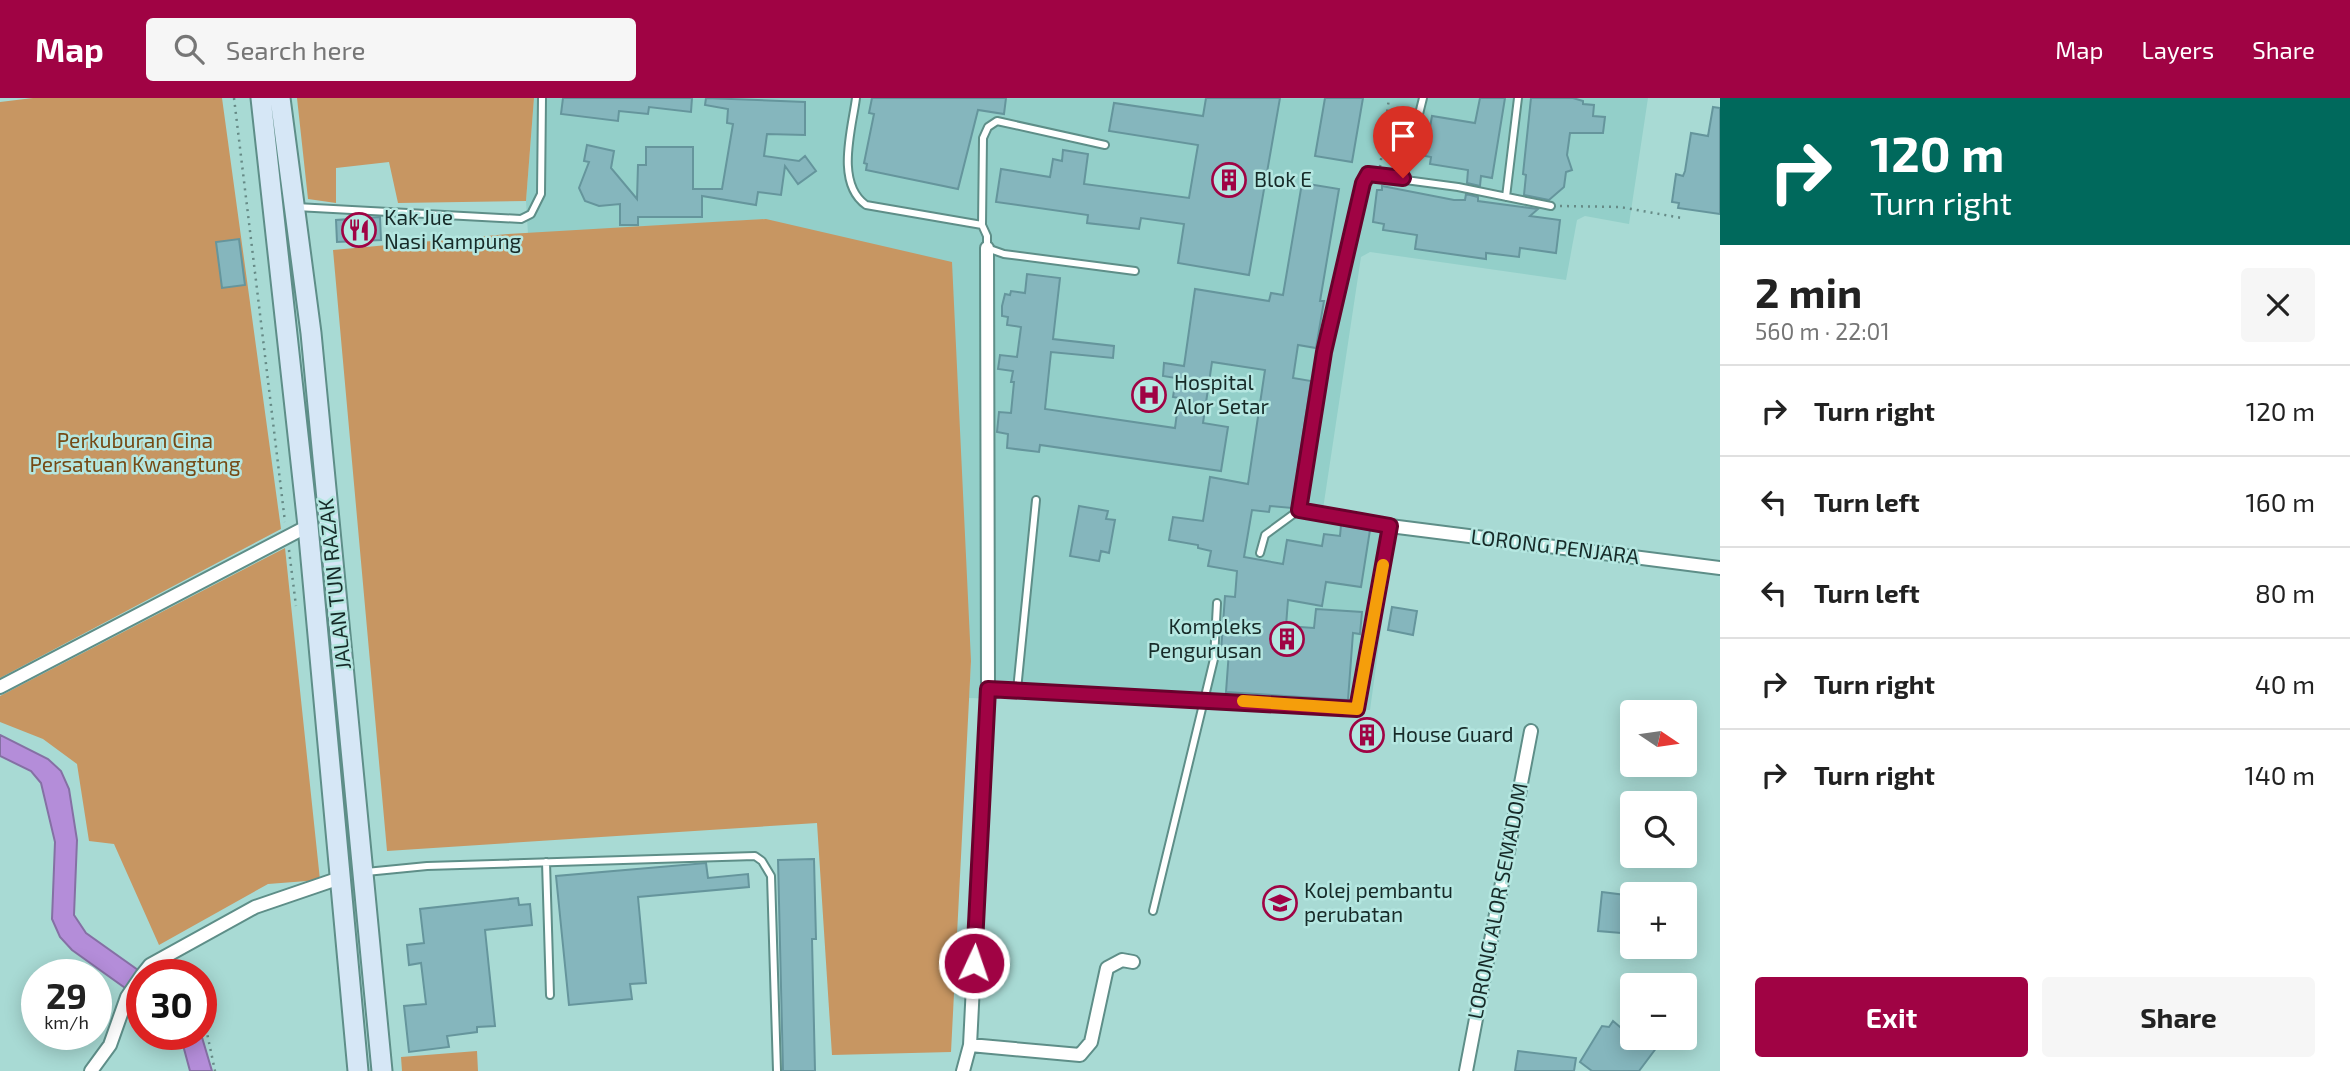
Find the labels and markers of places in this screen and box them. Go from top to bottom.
pin [1373,106,1433,178]
building icon: Blok E [1210,161,1248,199]
place label: Blok E [1254,166,1312,191]
place label: Kak Jue Nasi Kampung [384,204,522,253]
restaurant icon: Kak Jue Nasi Kampung [340,211,378,249]
place label: Hospital Alor Setar [1174,369,1269,418]
hospital icon: Hospital Alor Setar [1130,376,1168,414]
place label: Kompleks Pengurusan [1148,613,1262,662]
building icon: Kompleks Pengurusan [1268,620,1306,658]
building icon: House Guard [1348,716,1386,754]
place label: House Guard [1392,721,1514,746]
place label: Kolej pembantu perubatan [1304,877,1453,926]
school or university icon: Kolej pembantu perubatan [1261,884,1299,922]

